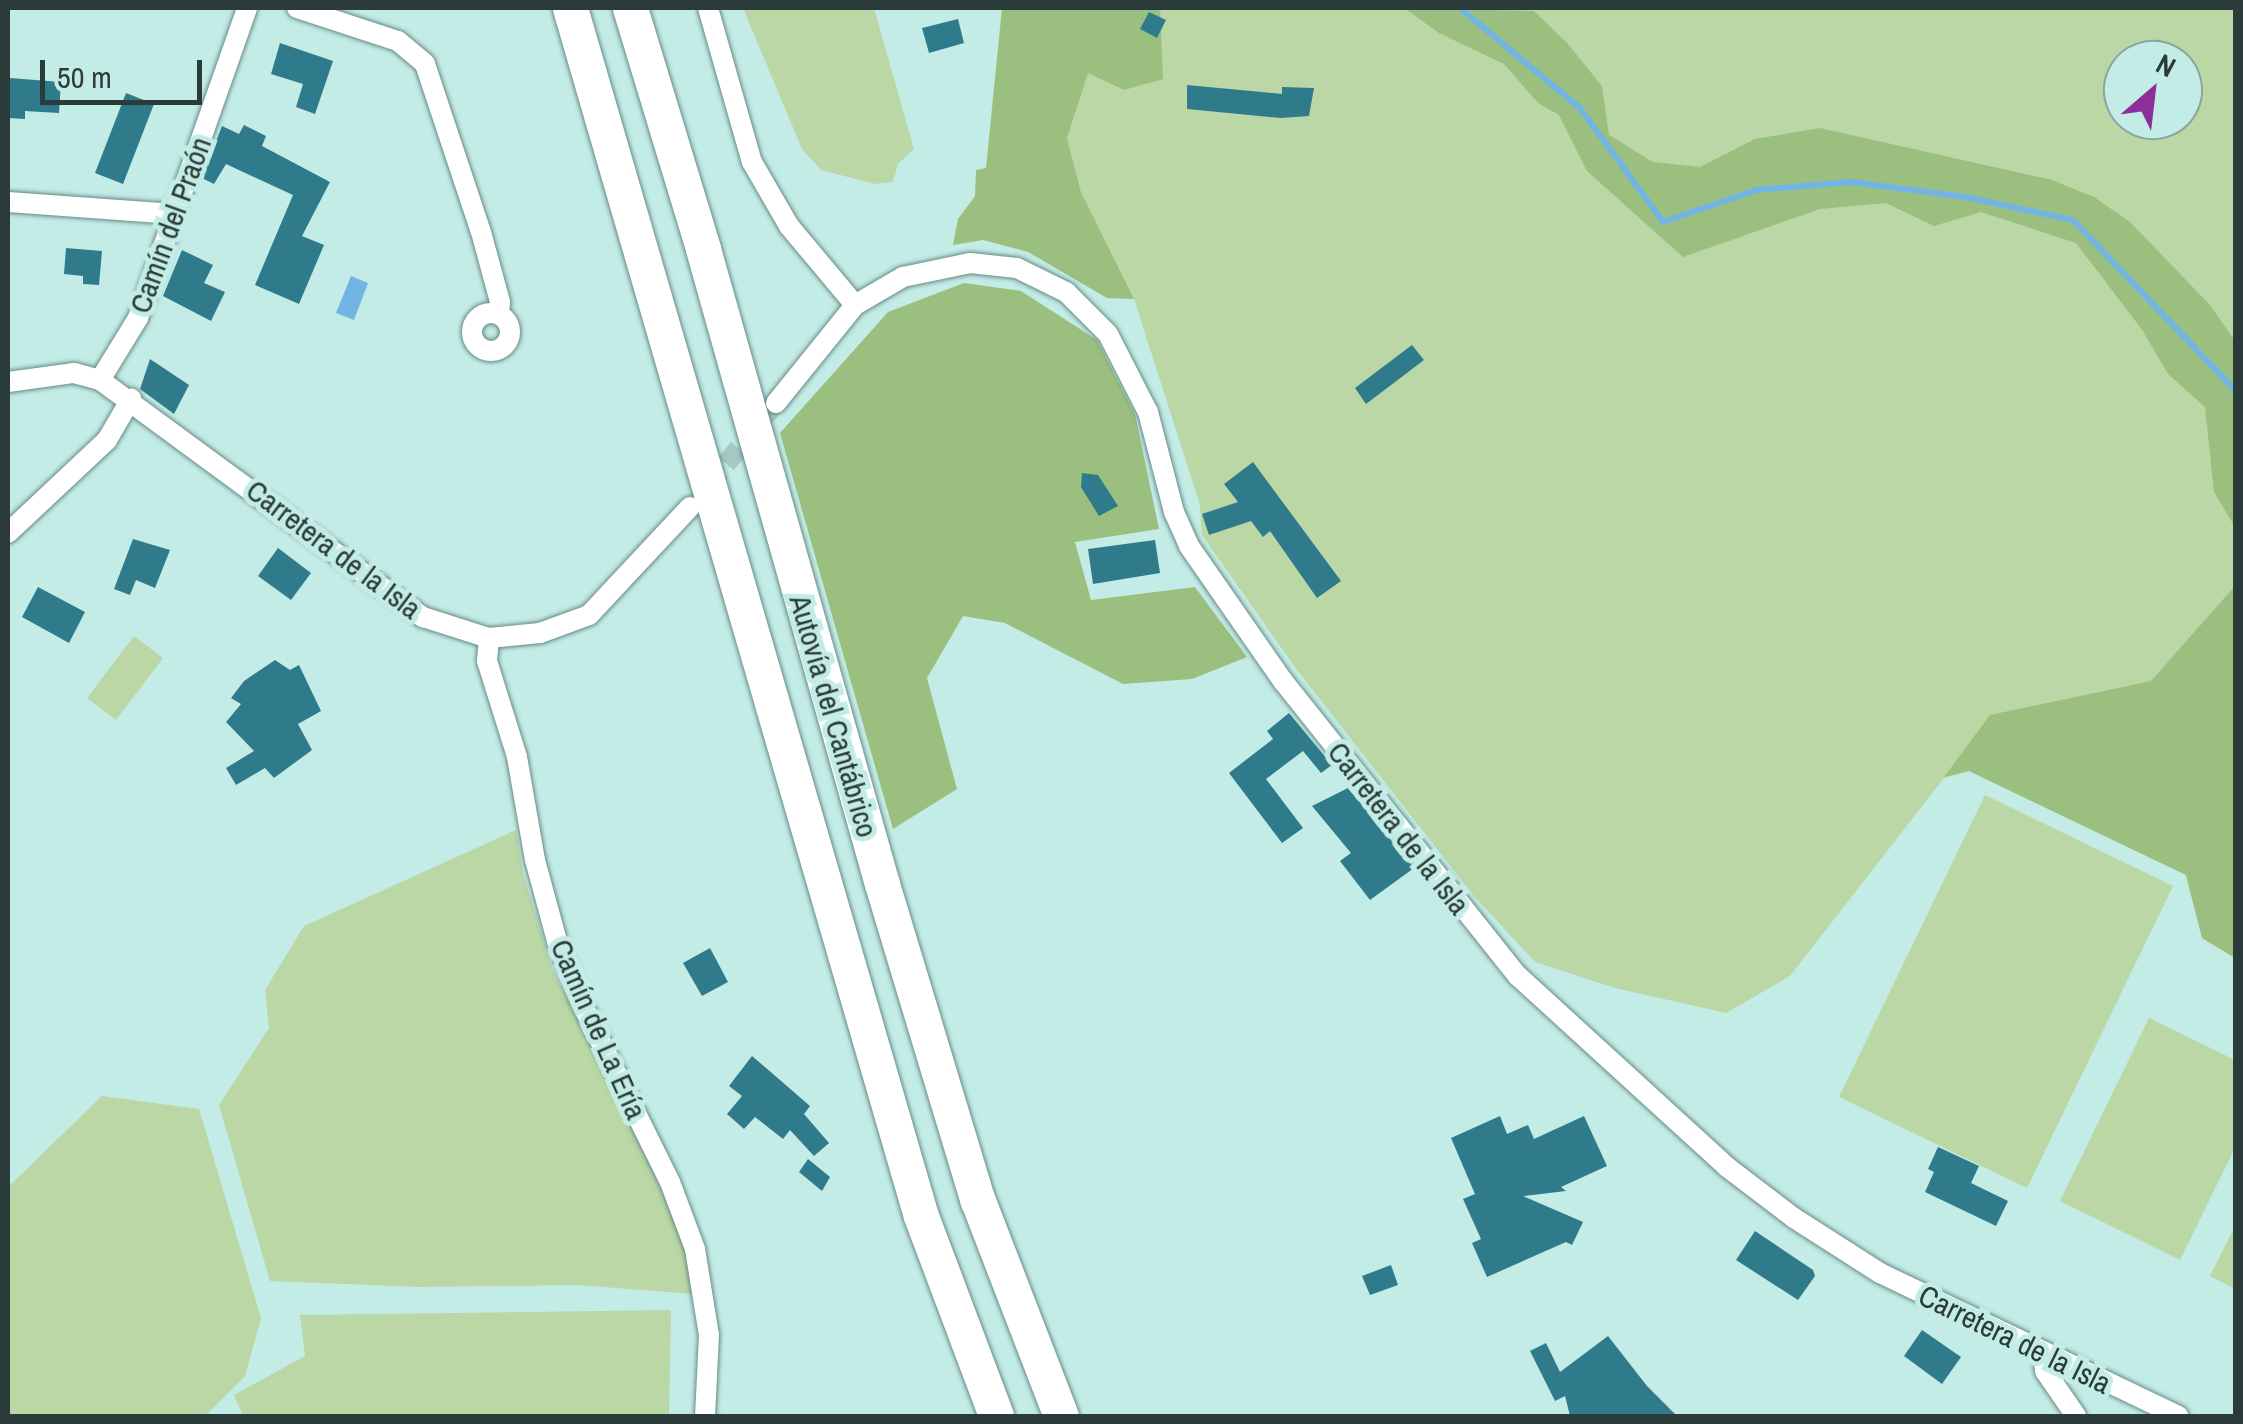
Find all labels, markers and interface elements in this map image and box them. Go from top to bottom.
scale bar [45,40,208,102]
north arrow [2103,40,2203,140]
text: N [2150,45,2182,86]
text: 50 m [57,57,112,97]
street label: Camín del Praón [122,132,218,318]
street label: Carretera de la Isla [240,472,428,626]
street label: Autovía del Cantábrico [782,591,886,841]
street label: Carretera de la Isla [1320,734,1478,922]
street label: Camín de La Ería [543,934,655,1124]
street label: Carretera de la Isla [1913,1277,2117,1401]

